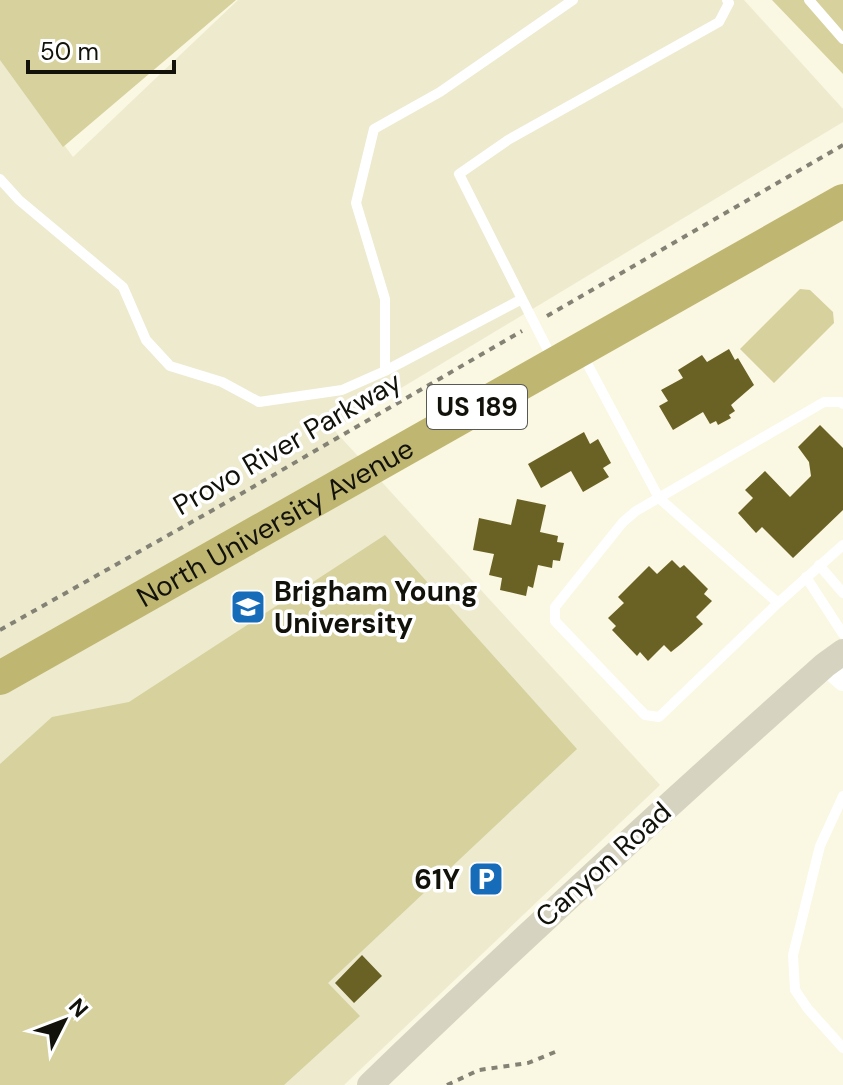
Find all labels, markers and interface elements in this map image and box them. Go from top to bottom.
scale bar [28,24,174,74]
text: 50 m [40,36,99,67]
street label: Provo River Parkway [166,363,408,524]
road number: US 189 [427,385,527,429]
street label: North University Avenue [130,430,420,616]
place label: Brigham Young University [274,573,478,642]
school or university icon: Brigham Young University [229,588,267,626]
street label: Canyon Road [528,794,679,935]
parking icon: 61Y [467,860,505,898]
place label: 61Y [414,861,460,898]
north arrow [24,981,104,1061]
text: N [62,992,95,1024]

